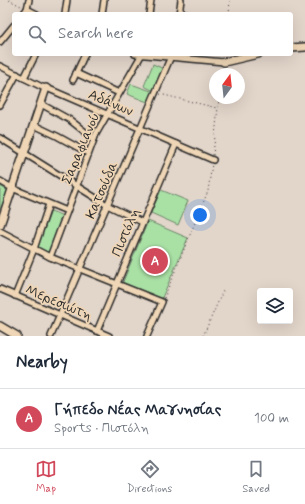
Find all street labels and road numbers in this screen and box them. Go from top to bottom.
street label: Αδάνων [85,85,136,120]
street label: Σαραφιανού [58,110,104,187]
street label: Κατσούδα [82,159,122,222]
street label: Πιστόλη [108,205,144,259]
street label: Μερεσιώτη [22,281,95,325]

